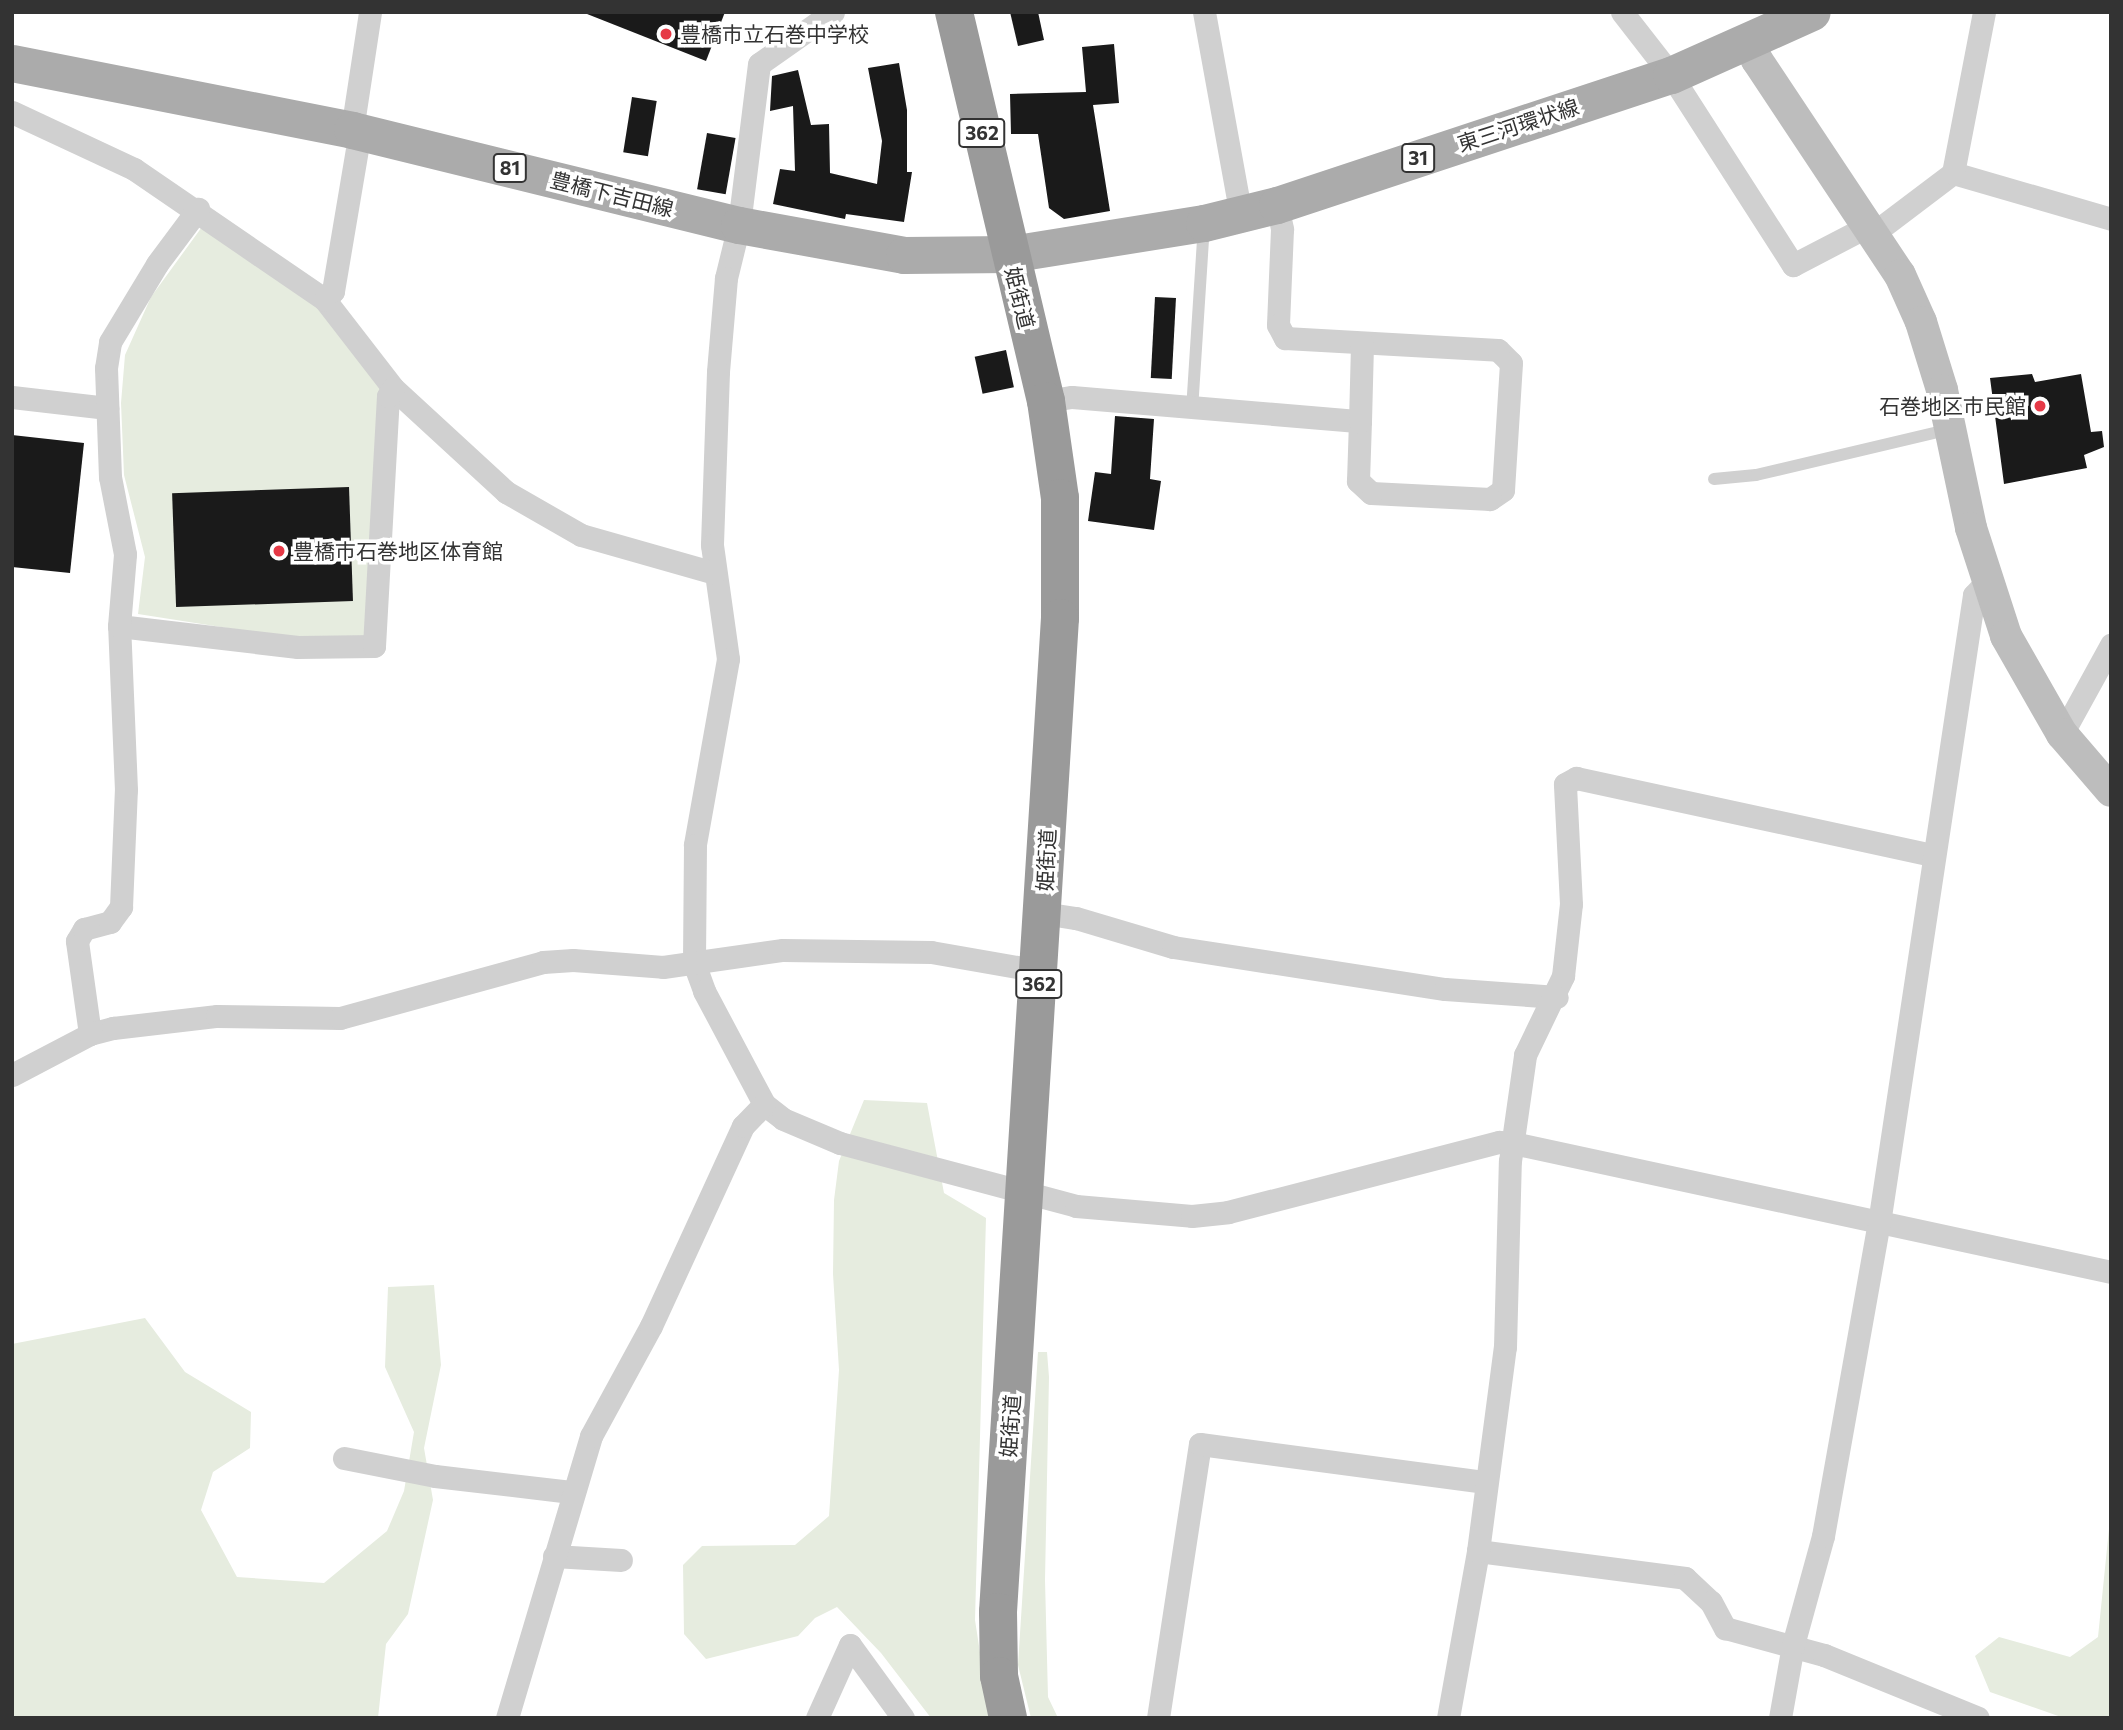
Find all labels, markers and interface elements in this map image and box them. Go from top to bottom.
place label: 豊橋市立石巻中学校 [680,21,869,47]
marker: 豊橋市立石巻中学校 [658,26,674,42]
street label: 東三河環状線 [1454,94,1582,156]
road number: 362 [958,118,1006,148]
road number: 31 [1400,142,1436,174]
road number: 81 [492,152,528,184]
street label: 豊橋下吉田線 [548,167,676,221]
street label: 姫街道 [1000,264,1040,332]
place label: 石巻地区市民館 [1879,393,2026,419]
marker: 石巻地区市民館 [2032,398,2048,414]
place label: 豊橋市石巻地区体育館 [293,538,503,564]
marker: 豊橋市石巻地区体育館 [271,543,287,559]
street label: 姫街道 [1032,828,1060,892]
road number: 362 [1014,968,1064,1000]
street label: 姫街道 [995,1394,1025,1458]

